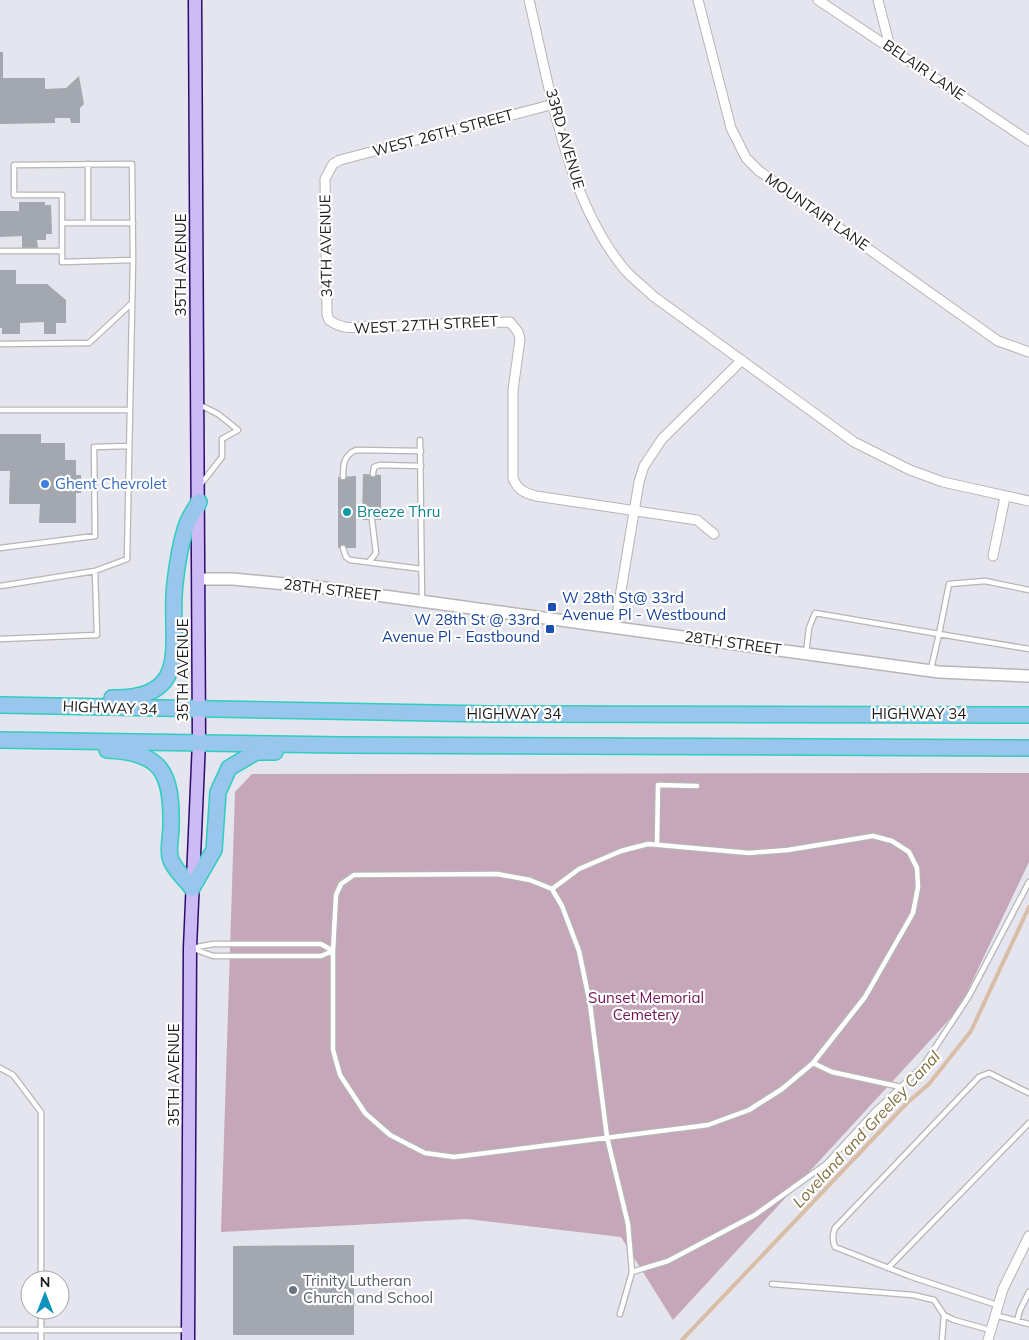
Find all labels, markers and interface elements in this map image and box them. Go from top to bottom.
street label: BELAIR LANE [880,35,969,104]
street label: 33RD AVENUE [542,86,589,192]
street label: WEST 26TH STREET [370,105,515,160]
street label: MOUNTAIR LANE [762,169,873,255]
street label: 34TH AVENUE [315,194,336,298]
street label: 35TH AVENUE [171,213,190,316]
street label: WEST 27TH STREET [353,311,499,338]
place label: Ghent Chevrolet [55,474,167,493]
marker: Ghent Chevrolet [39,478,51,490]
place label: Breeze Thru [357,502,441,521]
marker: Breeze Thru [341,506,353,518]
street label: 28TH STREET [282,574,382,605]
place label: W 28th St@ 33rd Avenue Pl - Westbound [562,588,726,624]
marker: W 28th St@ 33rd Avenue Pl - Westbound [546,601,558,613]
place label: W 28th St @ 33rd Avenue Pl - Eastbound [382,610,540,646]
street label: 35TH AVENUE [173,618,192,721]
marker: W 28th St @ 33rd Avenue Pl - Eastbound [544,623,556,635]
street label: 28TH STREET [683,626,783,659]
street label: HIGHWAY 34 [62,696,158,719]
street label: HIGHWAY 34 [467,704,561,723]
street label: HIGHWAY 34 [872,704,966,723]
park label: Sunset Memorial Cemetery [588,988,704,1024]
street label: 35TH AVENUE [164,1023,183,1126]
water label: Loveland and Greeley Canal [788,1046,944,1212]
north arrow [20,1270,70,1320]
place label: Trinity Lutheran Church and School [303,1271,433,1307]
text: N [40,1273,50,1291]
marker: Trinity Lutheran Church and School [287,1284,299,1296]

